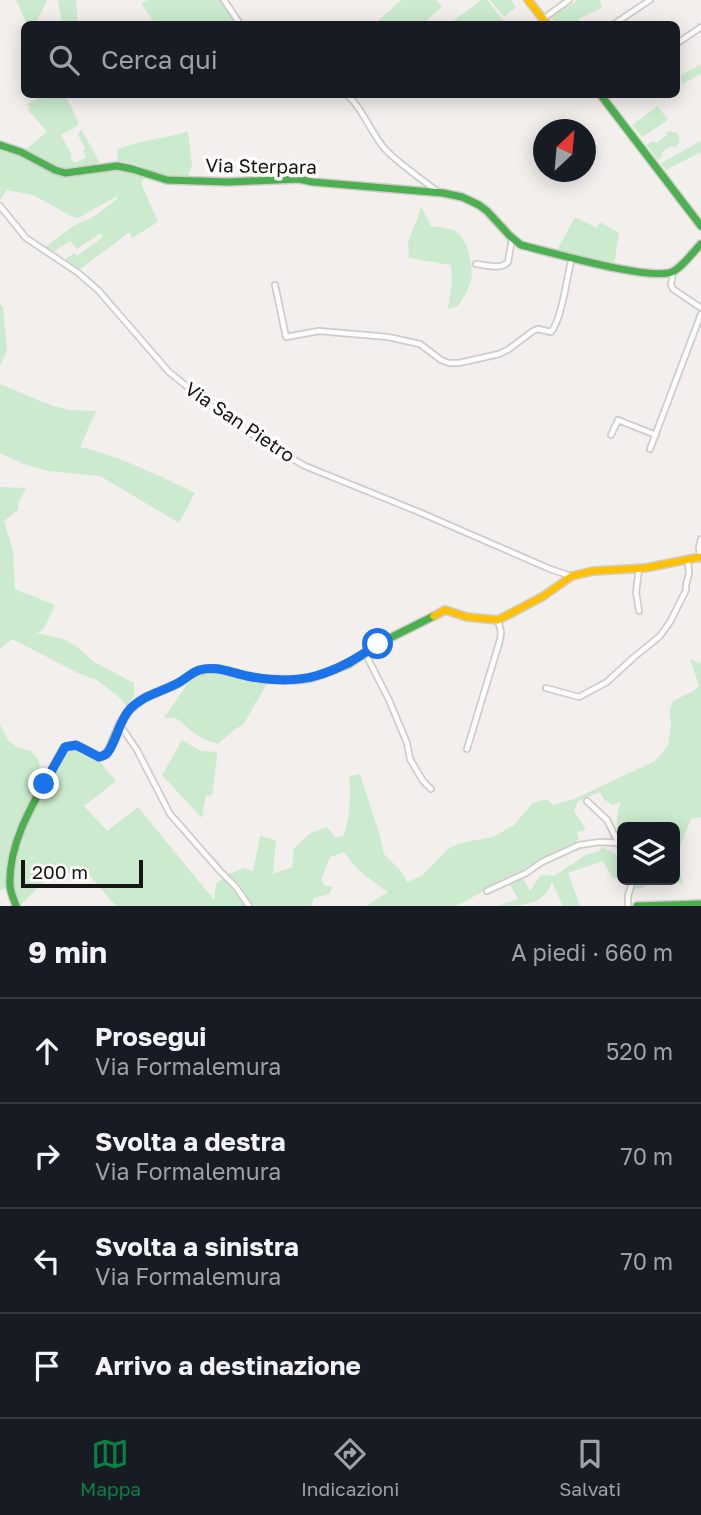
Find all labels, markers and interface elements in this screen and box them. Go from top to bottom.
search box [21,21,680,98]
icon: search [45,41,83,79]
text: Cerca qui [101,44,218,75]
north arrow [533,119,596,182]
street label: Via Sterpara [205,153,317,178]
street label: Via San Pietro [181,376,300,467]
route start [362,628,393,659]
route end [28,768,59,799]
map controls [617,822,680,885]
button: layers [617,822,680,885]
scale bar [21,857,144,889]
text: 200 m [32,860,88,883]
text: 9 min [28,934,107,970]
text: A piedi · 660 m [511,938,673,966]
text: Prosegui [95,1021,206,1052]
icon: ahead [28,1032,66,1070]
text: 520 m [606,1037,673,1065]
text: Via Formalemura [95,1052,281,1080]
text: Svolta a destra [95,1126,286,1157]
icon: right [28,1137,66,1175]
text: 70 m [620,1142,673,1170]
text: Via Formalemura [95,1157,281,1185]
text: Svolta a sinistra [95,1231,299,1262]
icon: left [28,1242,66,1280]
text: 70 m [620,1247,673,1275]
text: Via Formalemura [95,1262,281,1290]
icon: arrive [28,1347,66,1385]
text: Arrivo a destinazione [95,1350,361,1381]
tab: Mappa [80,1435,141,1500]
tab: Indicazioni [301,1435,399,1500]
tab: Salvati [559,1435,621,1500]

